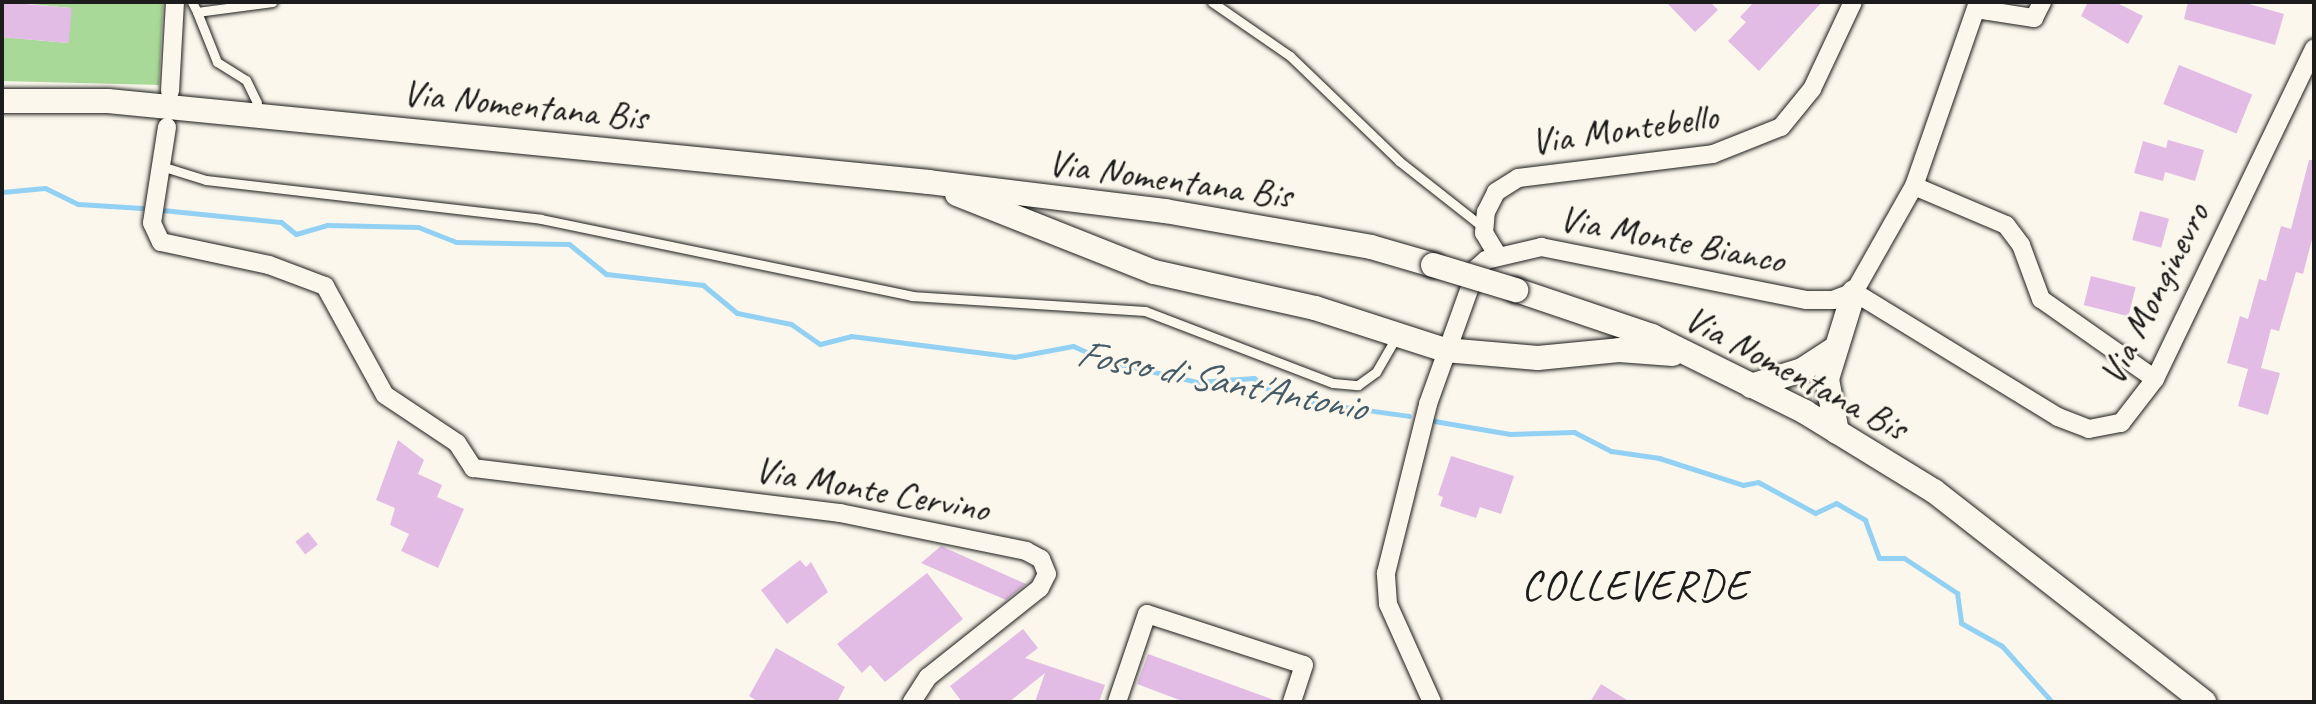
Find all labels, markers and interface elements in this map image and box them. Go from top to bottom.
street label: Via Nomentana Bis [399,69,651,141]
street label: Via Montebello [1528,93,1720,165]
street label: Via Nomentana Bis [1044,139,1296,219]
street label: Via Monte Bianco [1556,195,1788,283]
street label: Via Monginevro [2089,196,2219,392]
street label: Via Nomentana Bis [1676,295,1916,451]
water label: Fosso di Sant'Antonio [1073,329,1369,431]
street label: Via Monte Cervino [752,446,992,532]
district label: COLLEVERDE [1522,561,1748,611]

